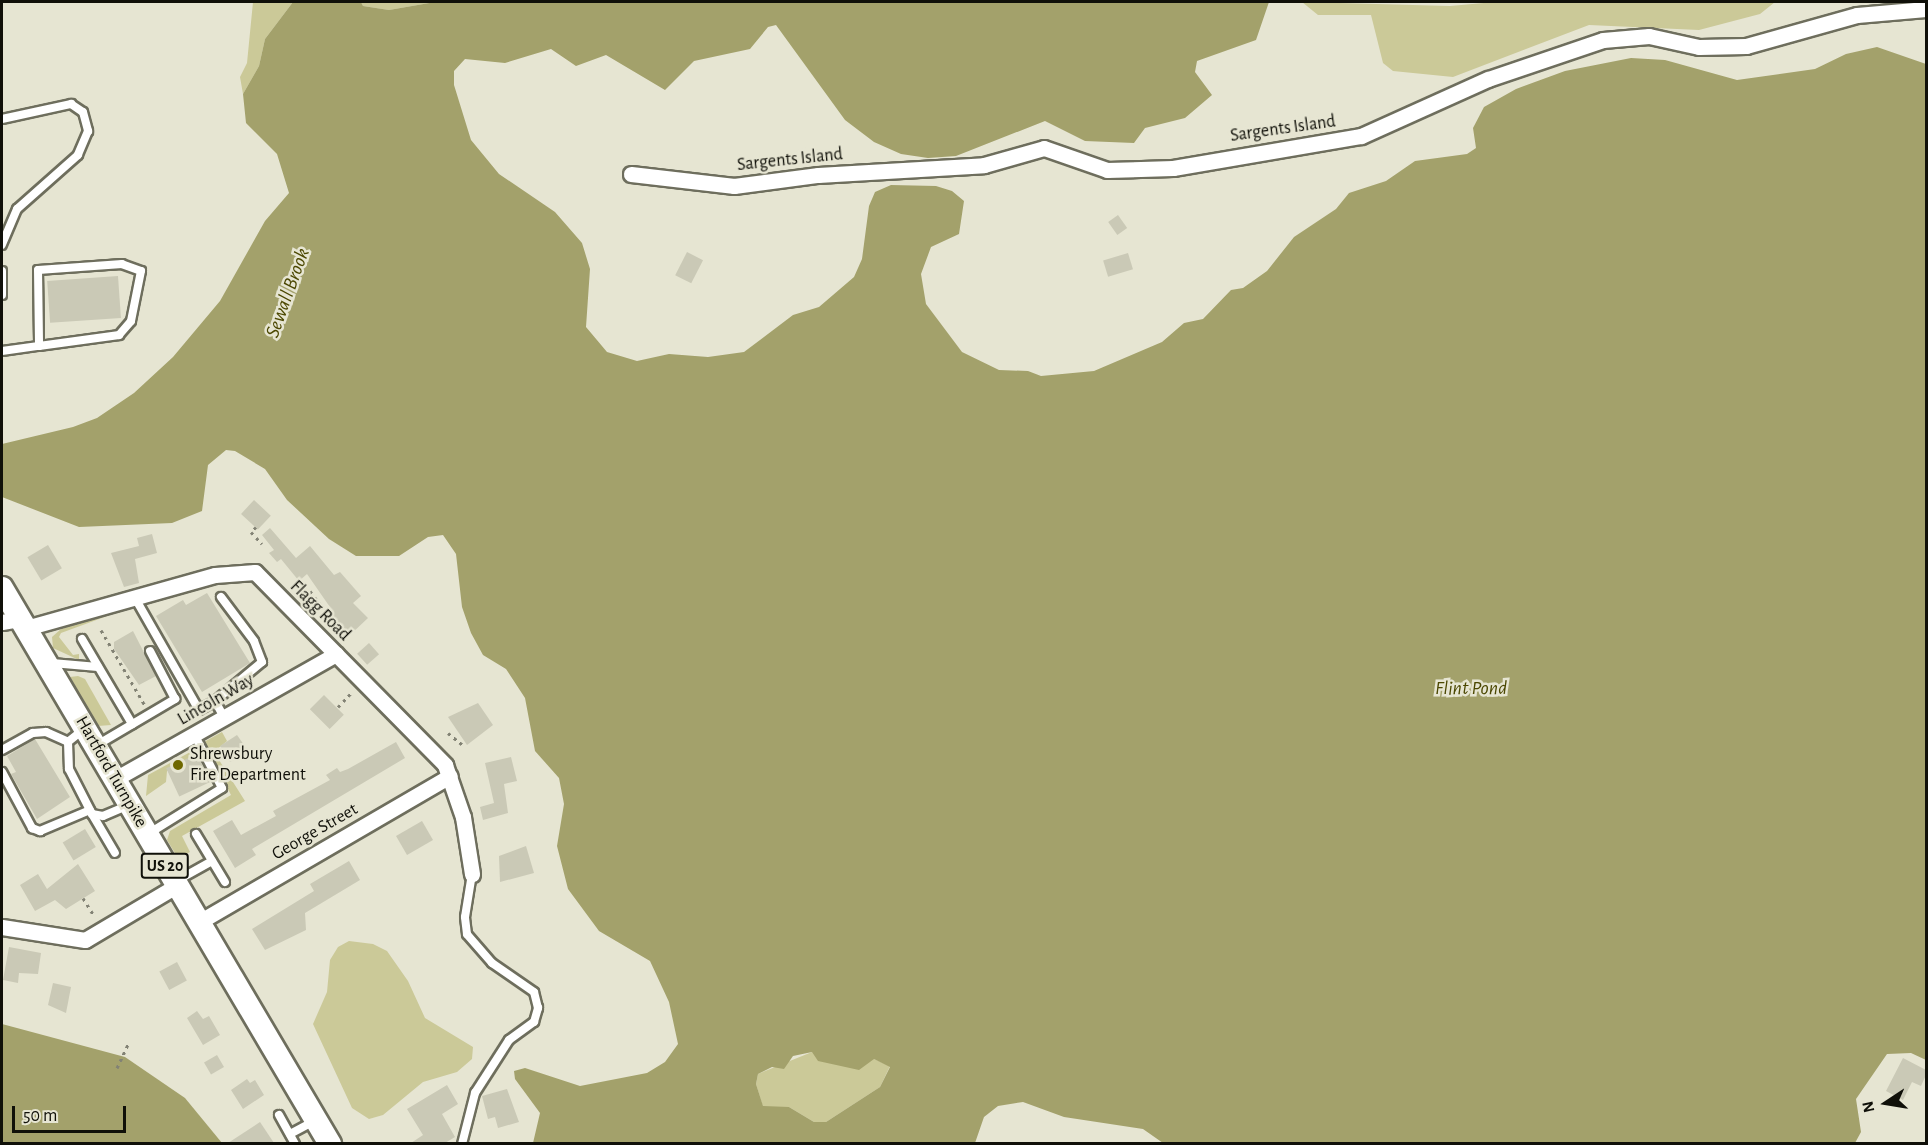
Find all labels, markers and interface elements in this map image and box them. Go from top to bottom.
street label: Sargents Island [1229,111,1337,147]
street label: Sargents Island [736,144,844,176]
water label: Sewall Brook [261,245,315,341]
street label: Flagg Road [285,576,355,646]
street label: Lincoln Way [174,670,258,730]
water label: Flint Pond [1435,676,1507,700]
street label: Hartford Turnpike [70,713,152,831]
place label: Shrewsbury Fire Department [190,744,306,786]
marker: Shrewsbury Fire Department [171,758,185,772]
street label: George Street [268,799,362,865]
road number: US 20 [140,853,190,879]
north arrow [1856,1073,1916,1133]
scale bar [15,1094,129,1132]
text: N [1859,1100,1877,1114]
text: 50 m [23,1107,57,1125]

